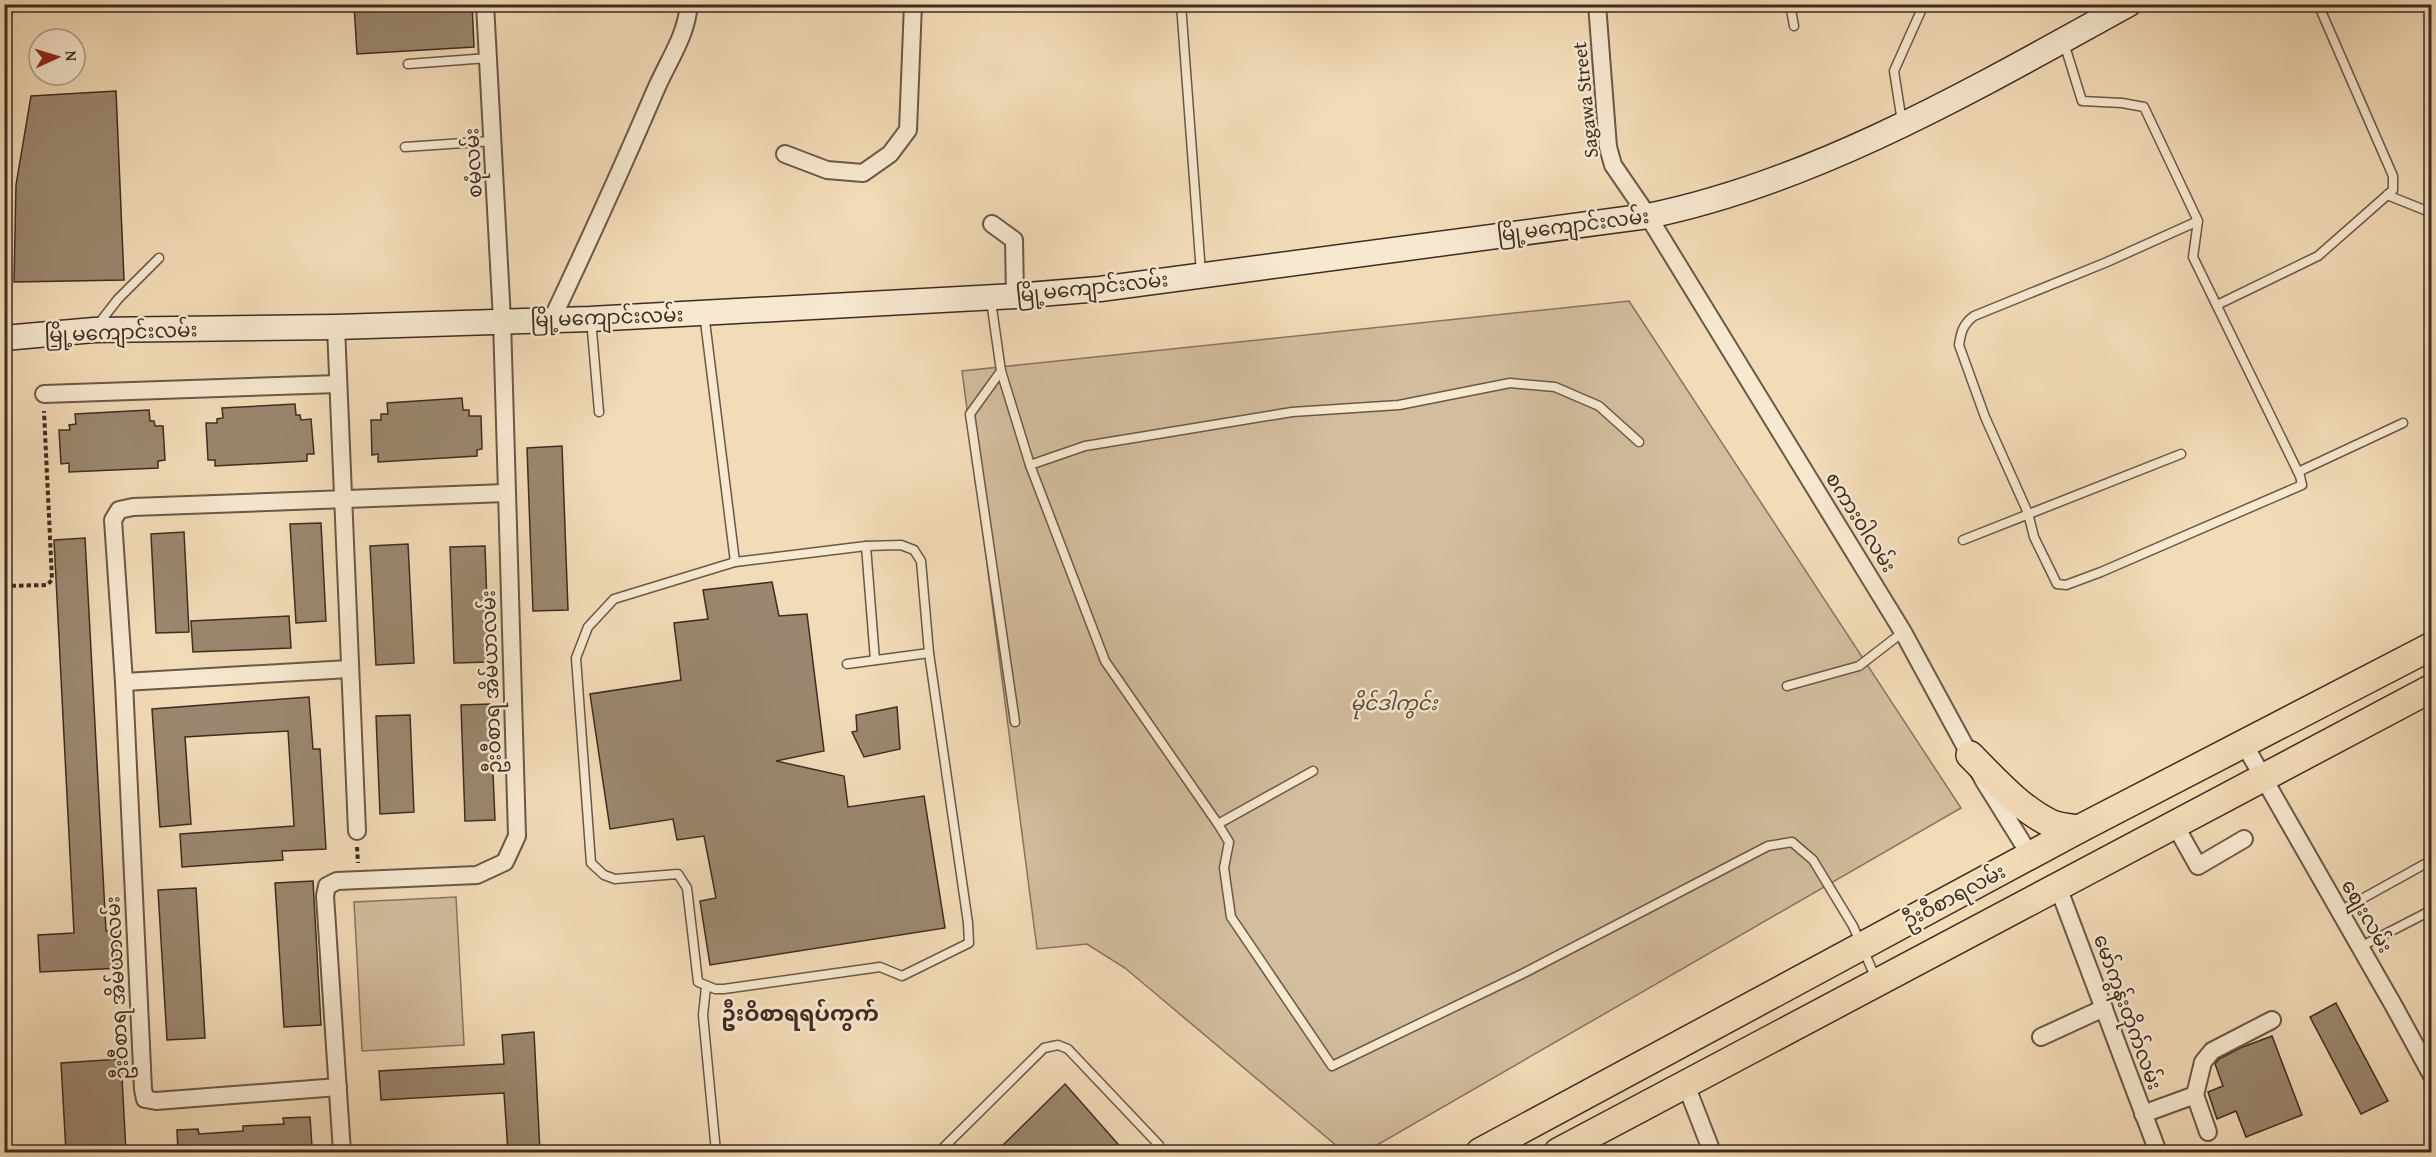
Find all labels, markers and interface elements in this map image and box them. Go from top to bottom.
north arrow [27,27,87,87]
street label: Sagawa Street [1564,41,1605,160]
text: N [60,50,84,62]
street label: စမုံလမ်း [456,127,492,199]
street label: မြို့မကျောင်းလမ်း [1495,201,1651,250]
street label: မြို့မကျောင်းလမ်း [1014,264,1170,311]
street label: မြို့မကျောင်းလမ်း [530,299,684,336]
street label: မြို့မကျောင်းလမ်း [44,314,198,351]
street label: စကားဝါလမ်း [1819,466,1904,578]
street label: ဦးဝီစာရ အိမ်ယာလမ်း [473,590,510,774]
park label: မိုင်ဒါကွင်း [1350,688,1439,720]
street label: ဦးဝီစာရလမ်း [1897,856,2011,937]
street label: စျေးလမ်း [2333,873,2400,959]
street label: ဦးဝီစာရ အိမ်ယာလမ်း [97,895,138,1081]
street label: မော်ကွန်းတိုက်လမ်း [2084,930,2170,1095]
district label: ဦးဝိစာရရပ်ကွက် [721,997,879,1031]

